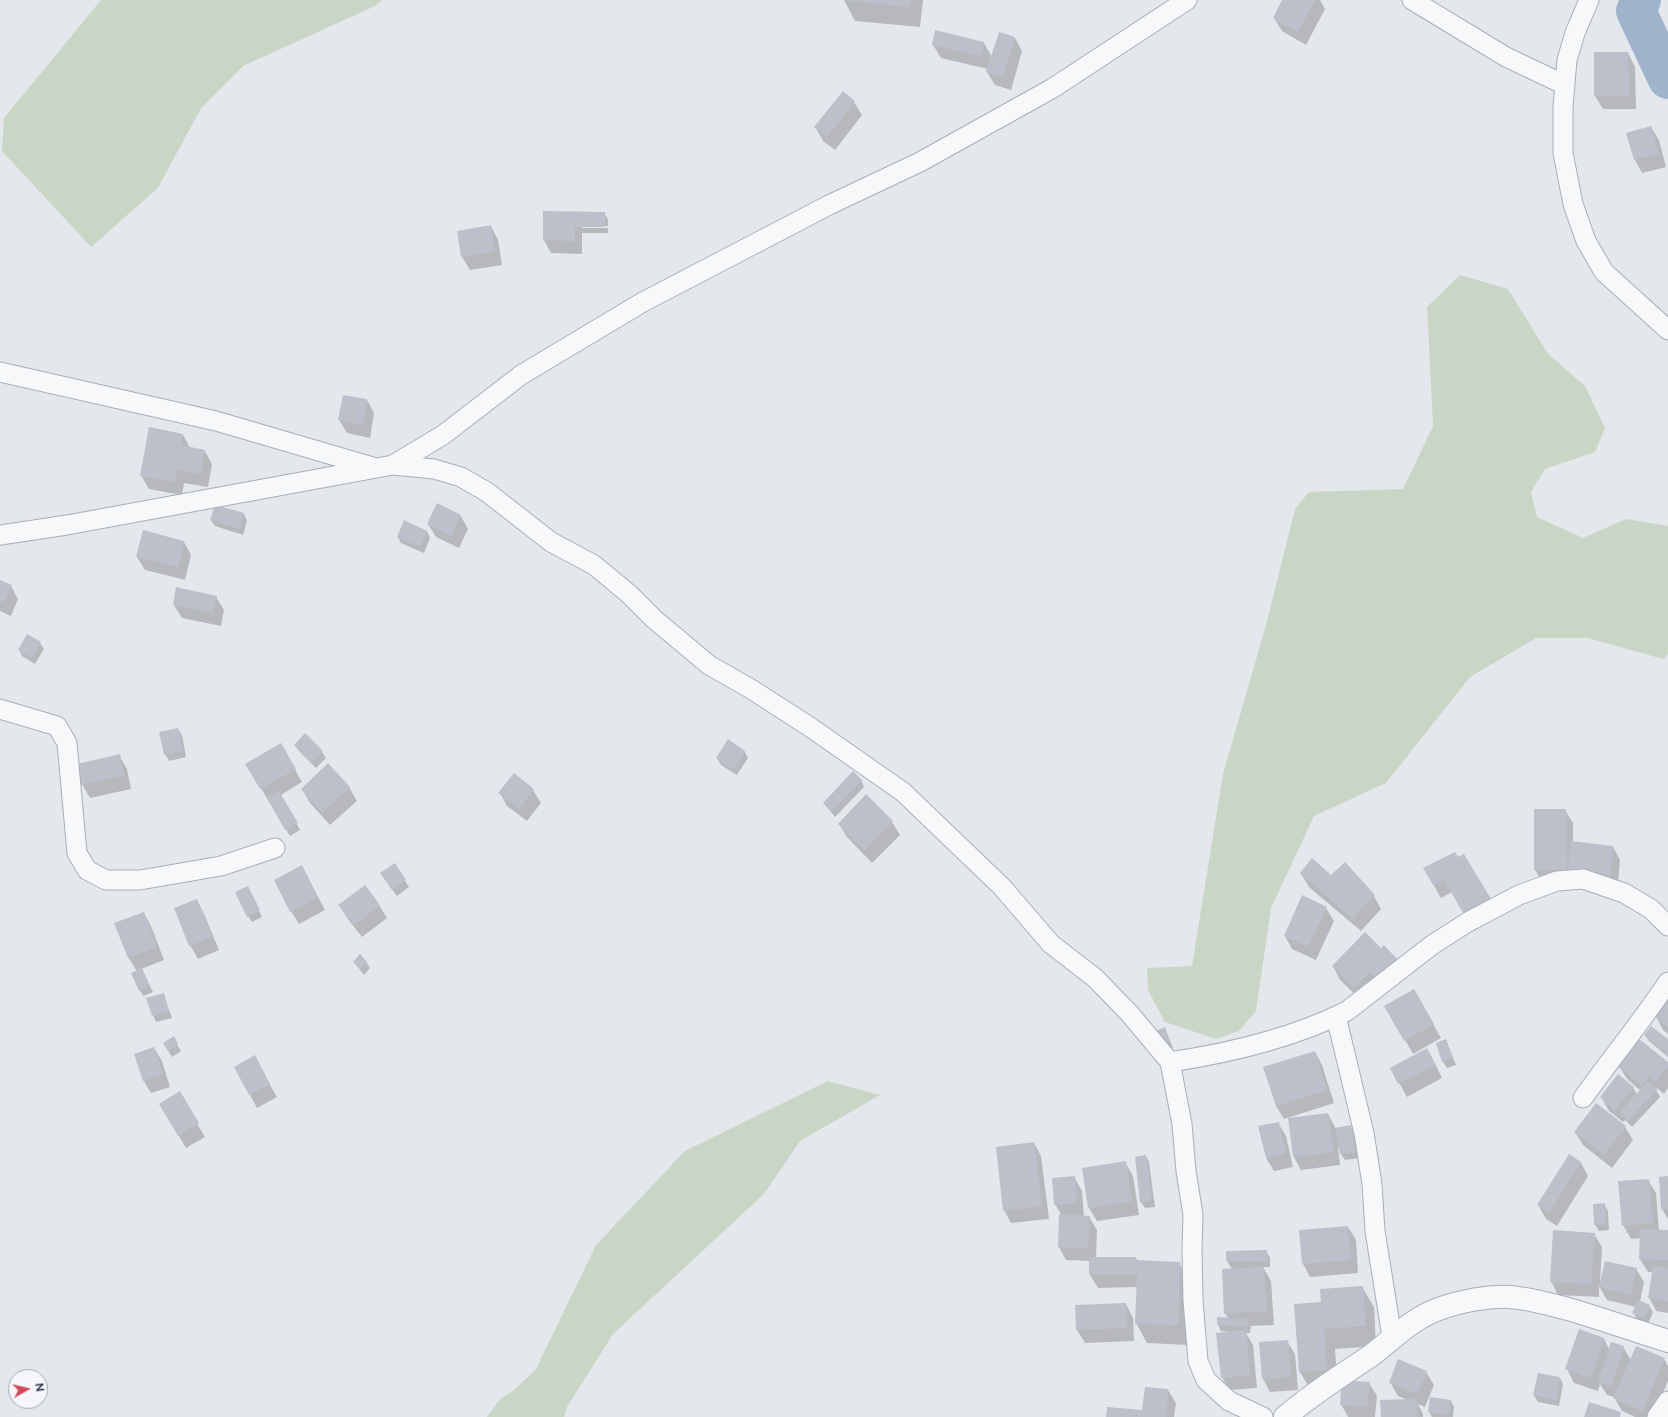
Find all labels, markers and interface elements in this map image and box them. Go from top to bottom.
north arrow [8,1369,48,1409]
text: N [32,1382,46,1392]

